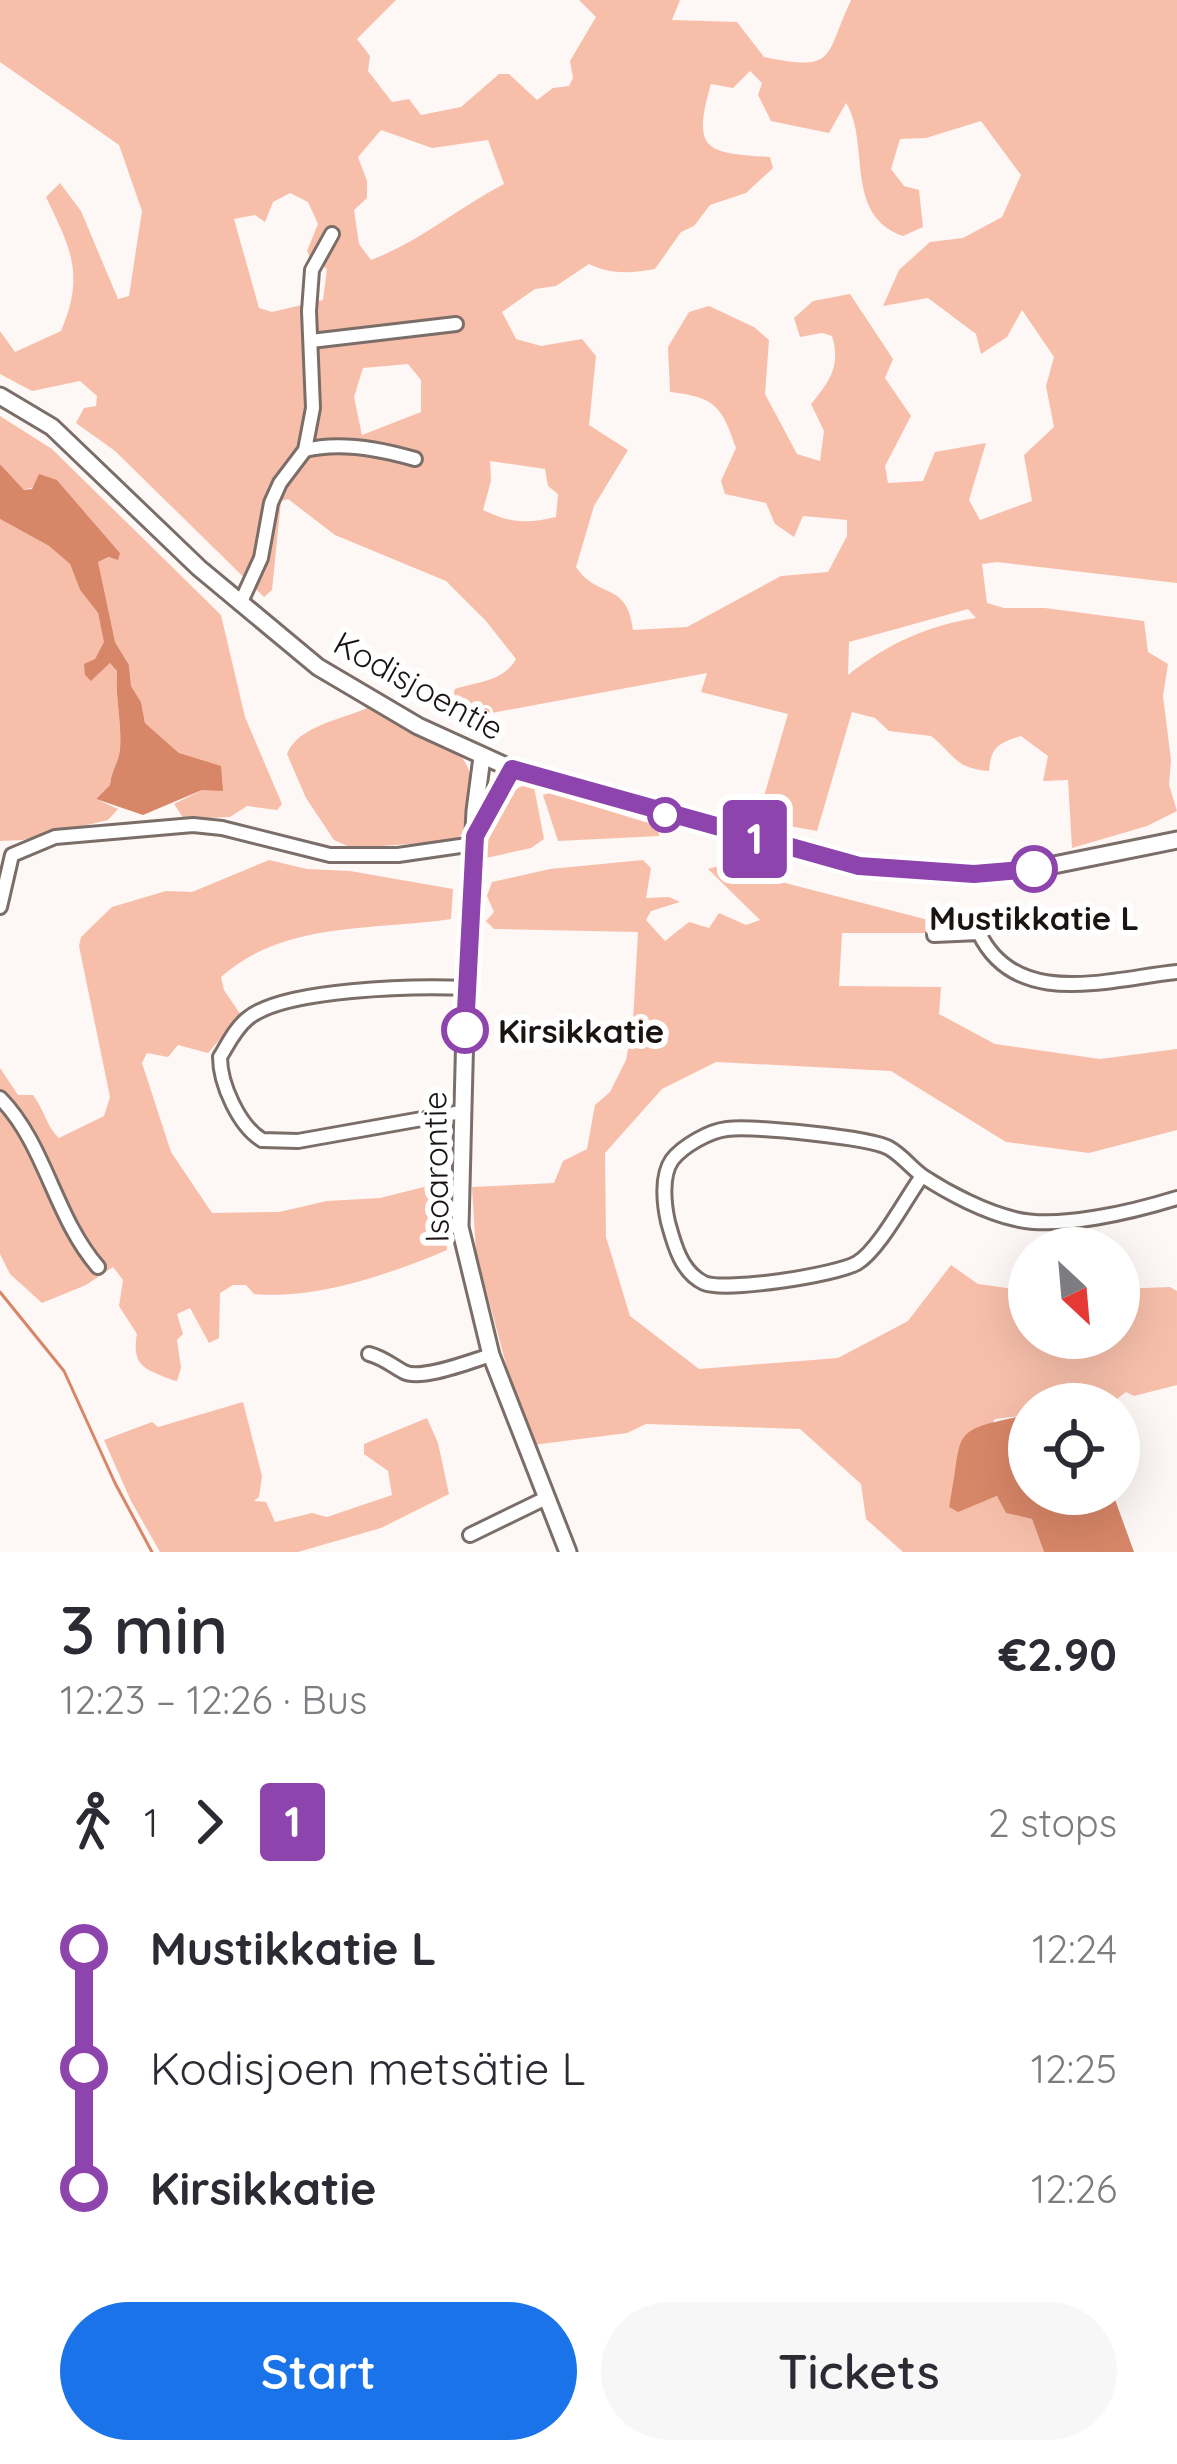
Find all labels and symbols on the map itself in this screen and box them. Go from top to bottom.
street label: Kodisjoentie [327,622,511,748]
unlabelled marker [649,799,681,831]
line badge: 1 [716,800,794,878]
marker: Mustikkatie L [1012,847,1056,891]
place label: Mustikkatie L [929,897,1139,938]
marker: Kirsikkatie [443,1008,487,1052]
place label: Kirsikkatie [498,1010,664,1051]
street label: Isoarontie [413,1091,457,1243]
north arrow [1008,1227,1140,1359]

